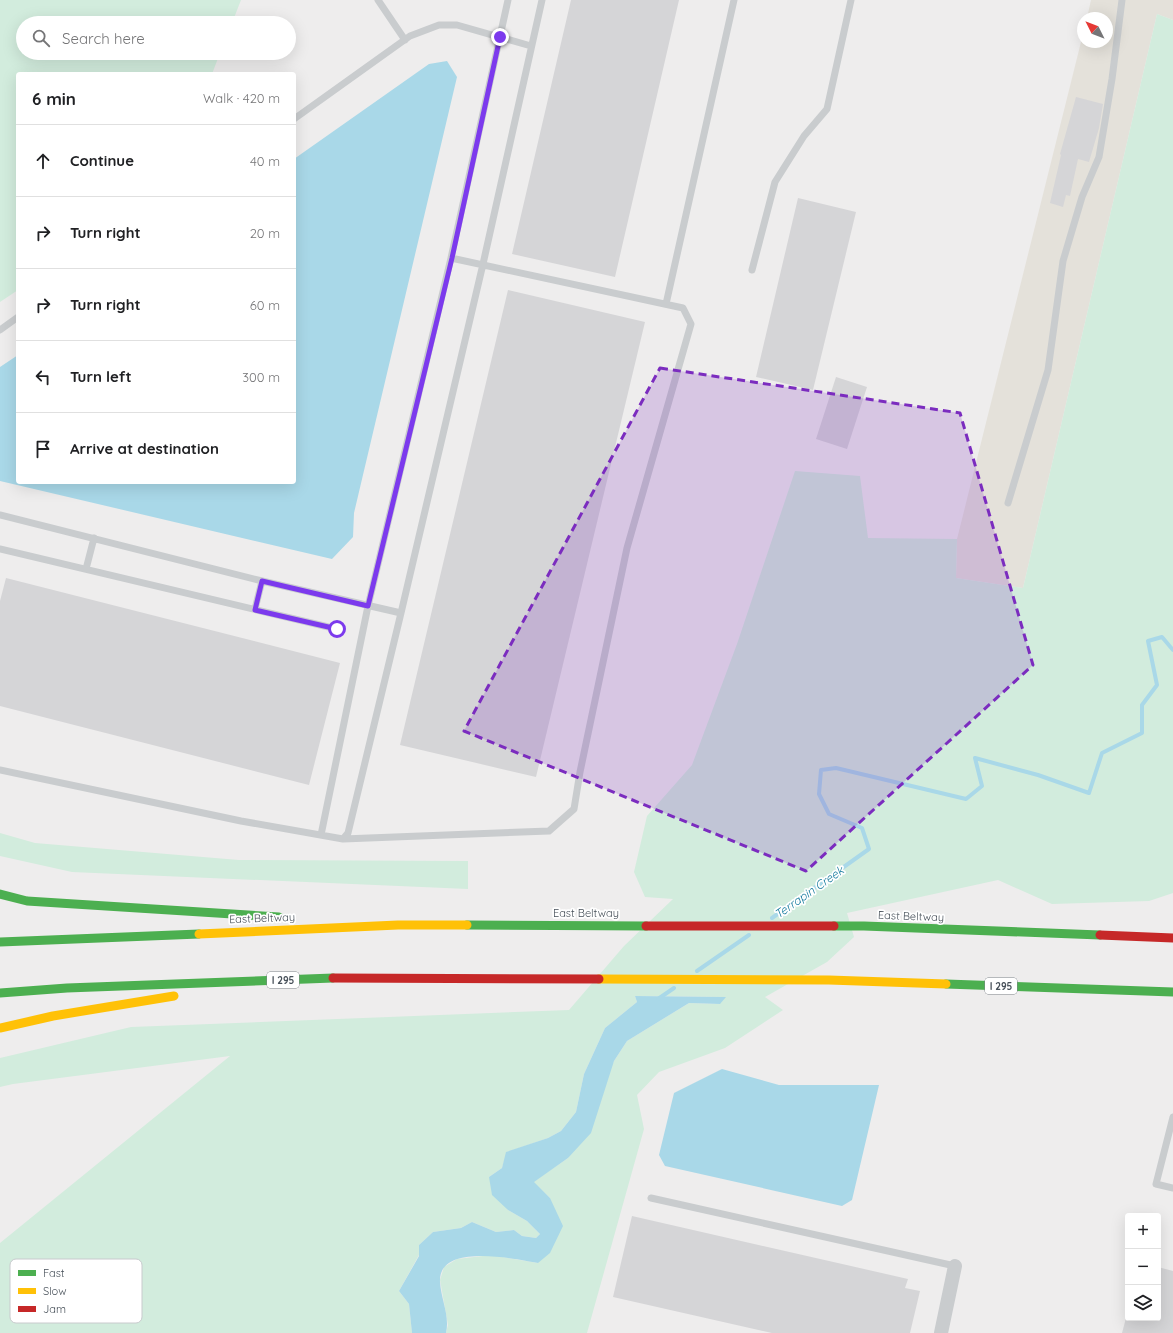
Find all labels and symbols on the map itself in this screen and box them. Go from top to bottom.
north arrow [1077,12,1113,48]
route end [491,28,509,46]
route start [328,620,346,638]
water label: Terrapin Creek [771,862,848,921]
street label: East Beltway [553,906,619,920]
street label: East Beltway [878,908,944,924]
street label: East Beltway [229,910,295,926]
road number: I 295 [267,972,299,988]
road number: I 295 [985,978,1017,994]
legend [10,1259,142,1323]
text: Fast [43,1266,65,1280]
text: Slow [43,1284,67,1298]
text: Jam [43,1302,66,1316]

